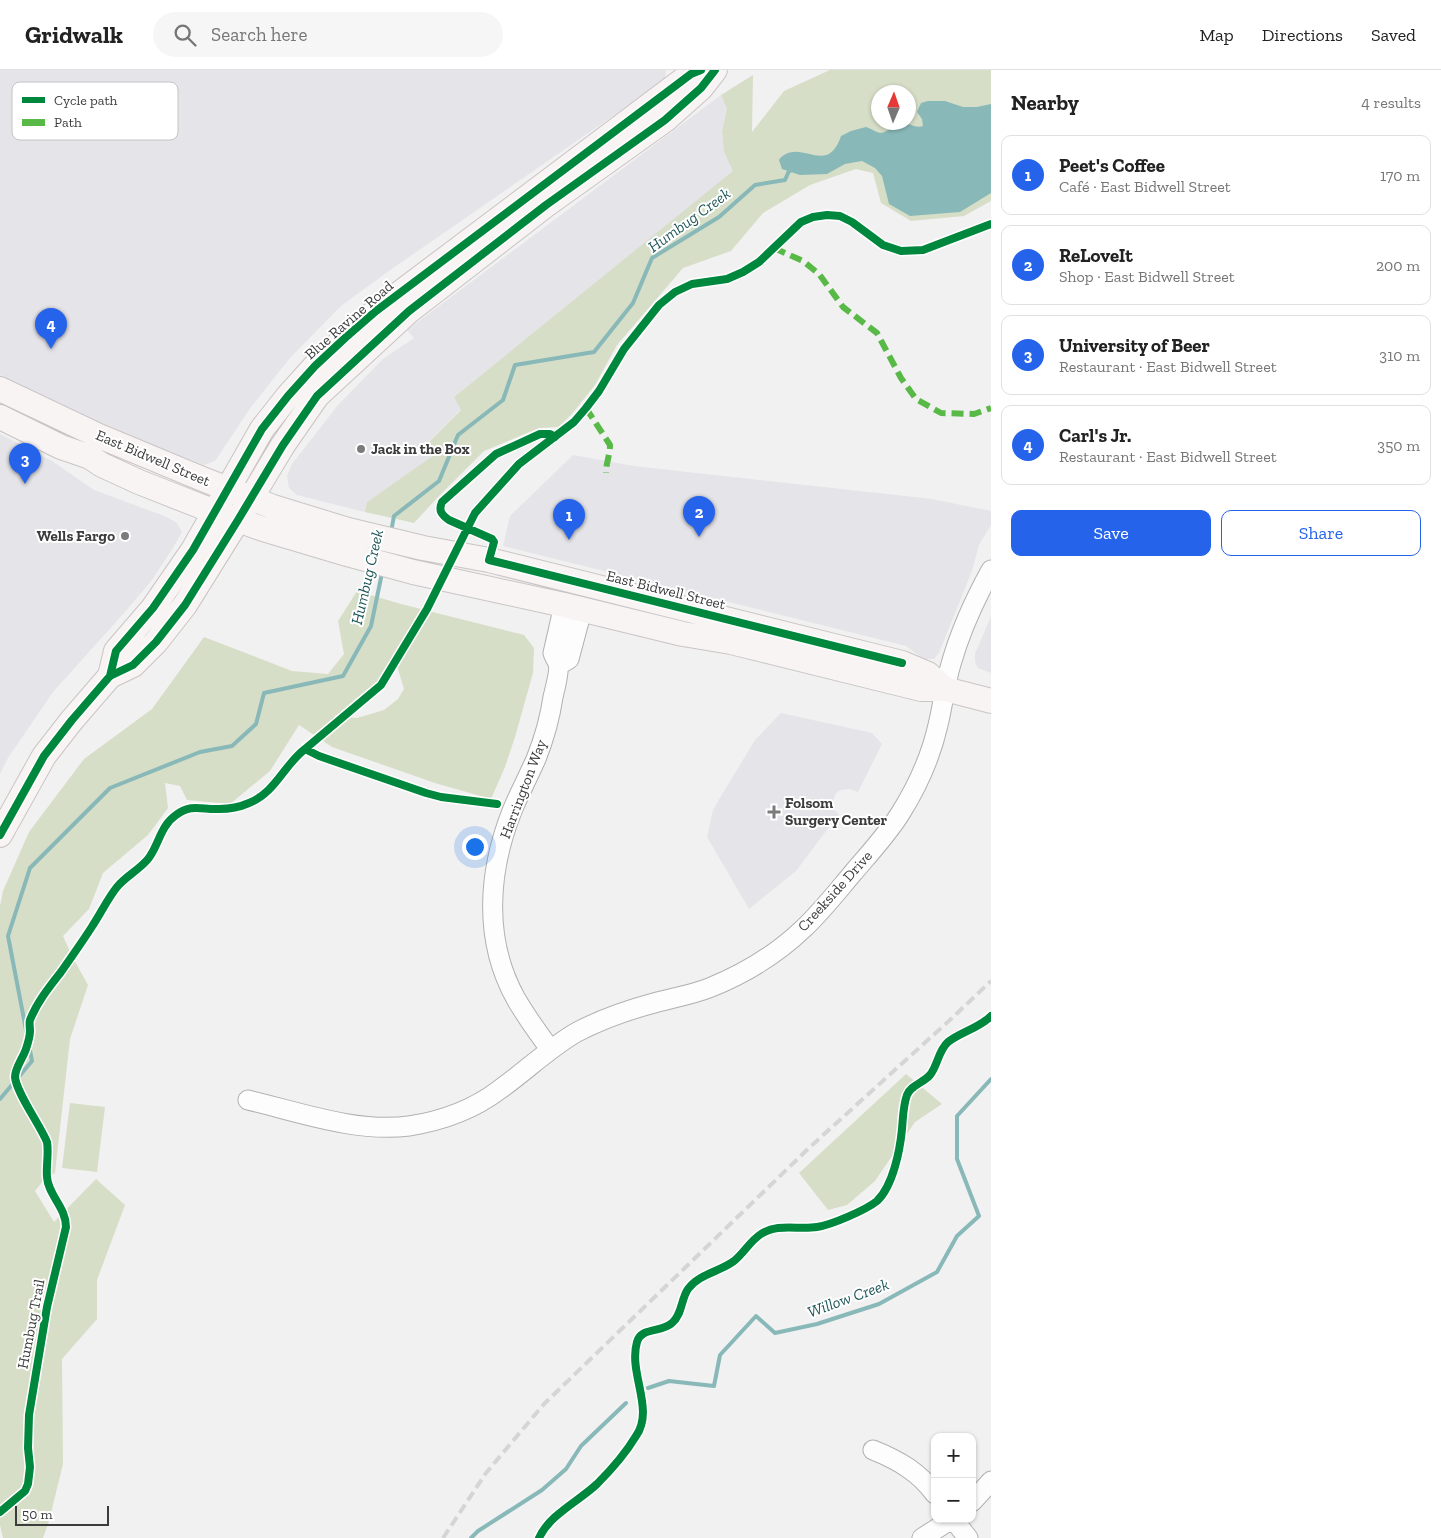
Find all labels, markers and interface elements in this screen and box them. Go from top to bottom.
search box [153,12,503,57]
text: Gridwalk [25,20,123,49]
icon: search [171,21,199,49]
text: Search here [211,23,307,46]
text: Map [1199,24,1234,46]
text: Directions [1262,24,1343,46]
text: Saved [1371,24,1416,46]
legend [12,82,178,140]
north arrow [871,85,916,130]
text: Nearby [1011,90,1079,115]
text: Cycle path [54,92,118,109]
text: 4 results [1361,93,1421,112]
text: Path [54,114,82,131]
text: Peet's Coffee [1059,154,1165,177]
text: 1 [1025,166,1031,185]
text: 170 m [1380,166,1420,185]
text: Café · East Bidwell Street [1059,177,1231,196]
water label: Humbug Creek [644,184,734,256]
text: ReLoveIt [1059,244,1133,267]
text: 2 [1024,256,1032,275]
text: 200 m [1376,256,1420,275]
text: Shop · East Bidwell Street [1059,267,1235,286]
street label: Blue Ravine Road [301,276,397,363]
pin: 4 [35,308,67,349]
text: University of Beer [1059,334,1210,357]
text: 3 [1024,346,1032,365]
text: 310 m [1379,346,1420,365]
text: Restaurant · East Bidwell Street [1059,357,1277,376]
text: Carl's Jr. [1059,424,1131,447]
street label: East Bidwell Street [93,426,213,490]
text: 4 [1023,436,1033,455]
text: 350 m [1377,436,1420,455]
place label: Jack in the Box [371,440,470,458]
pin: 3 [9,443,41,484]
marker: Jack in the Box [355,443,367,455]
text: Restaurant · East Bidwell Street [1059,447,1277,466]
pin: 2 [683,496,715,537]
pin: 1 [553,499,585,540]
button: Save [1011,510,1211,556]
button: Share [1221,510,1421,556]
place label: Wells Fargo [37,527,115,545]
water label: Humbug Creek [347,528,387,626]
marker: Wells Fargo [119,530,131,542]
street label: East Bidwell Street [604,566,728,614]
street label: Harrington Way [496,737,550,841]
place label: Folsom Surgery Center [785,794,888,829]
marker: Folsom Surgery Center [767,805,781,819]
your location [462,834,488,860]
street label: Creekside Drive [794,847,876,935]
water label: Willow Creek [805,1275,891,1321]
street label: Humbug Trail [13,1278,49,1370]
map controls [931,1433,976,1523]
button: + [931,1433,976,1478]
button: − [931,1478,976,1523]
scale bar [15,1503,109,1526]
text: 50 m [22,1506,53,1523]

